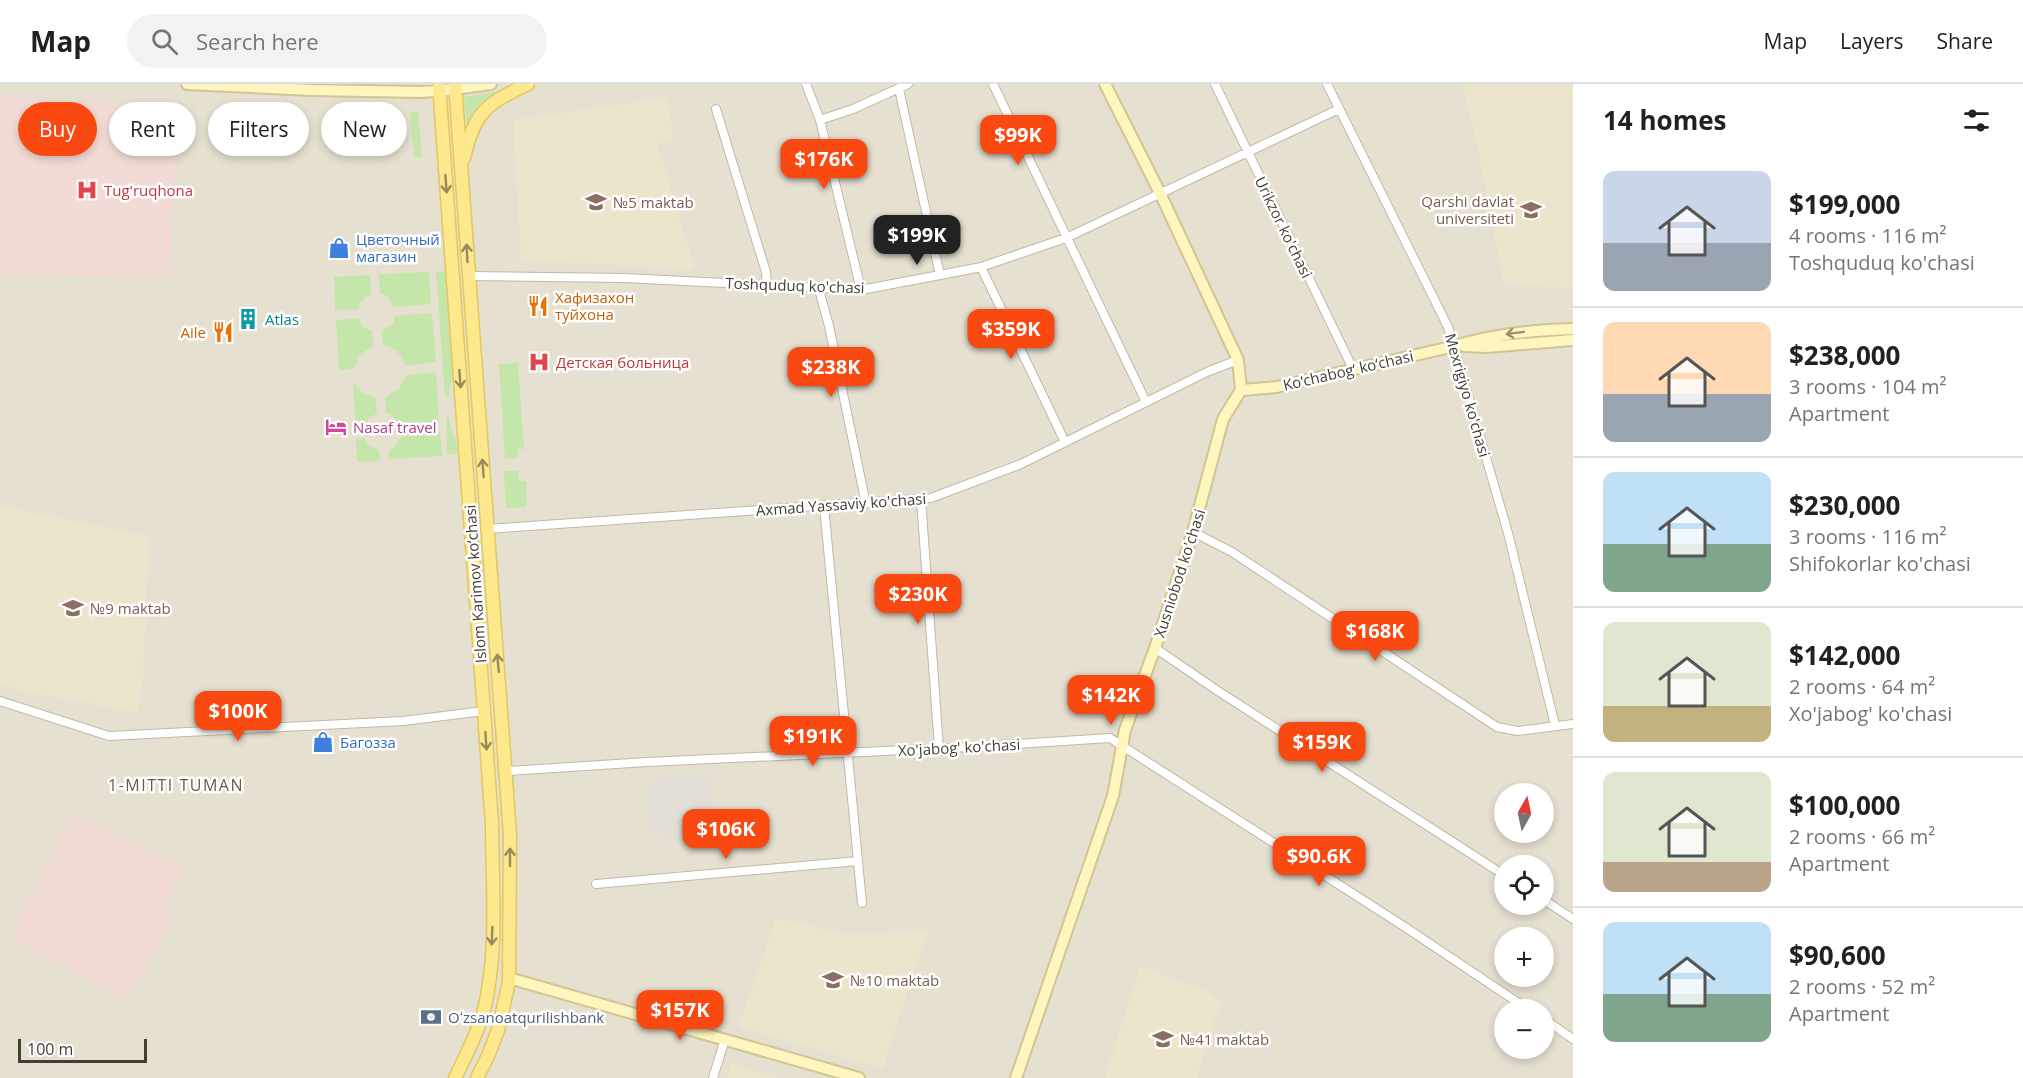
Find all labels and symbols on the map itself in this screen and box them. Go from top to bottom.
pin: $99K [982,115,1054,166]
pin: $176K [782,139,866,190]
street label: Urikzor ko'chasi [1251,173,1317,281]
one-way arrow [441,174,452,194]
hospital icon: Tug'ruqhona [75,178,99,202]
place label: Tug'ruqhona [104,180,193,200]
school or university icon: №5 maktab [584,190,608,214]
place label: Qarshi davlat universiteti [1421,191,1514,228]
place label: №5 maktab [613,192,694,212]
school or university icon: Qarshi davlat universiteti [1519,198,1543,222]
pin: $199K [875,215,959,266]
place label: Цветочный магазин [356,229,440,266]
shop icon: Цветочный магазин [327,236,351,260]
one-way arrow [461,243,472,263]
street label: Toshquduq ko'chasi [725,273,865,297]
place label: Хафизахон туйхона [555,287,634,324]
restaurant icon: Хафизахон туйхона [526,294,550,318]
building icon: Atlas [236,307,260,331]
place label: Atlas [265,309,299,329]
pin: $359K [969,309,1053,360]
restaurant icon: Aile [211,320,235,344]
place label: Aile [181,322,206,342]
one-way arrow [1505,328,1525,339]
street label: Mexrigiyo ko'chasi [1441,331,1495,459]
street label: Ko‘chabog‘ ko‘chasi [1281,345,1415,395]
pin: $238K [789,347,873,398]
hospital icon: Детская больница [527,350,551,374]
place label: Детская больница [556,352,689,372]
one-way arrow [455,368,466,388]
hotel icon: Nasaf travel [324,415,348,439]
place label: Nasaf travel [353,417,437,437]
one-way arrow [477,459,488,479]
street label: Axmad Yassaviy ko'chasi [755,488,927,520]
street label: Islom Karimov ko‘chasi [459,504,491,664]
street label: Xusniobod ko'chasi [1149,506,1209,640]
pin: $230K [876,574,960,625]
school or university icon: №9 maktab [61,596,85,620]
place label: №9 maktab [90,598,171,618]
pin: $168K [1333,611,1417,662]
one-way arrow [492,653,503,673]
pin: $142K [1069,675,1153,726]
pin: $100K [196,691,280,742]
pin: $191K [771,716,855,767]
pin: $159K [1280,722,1364,773]
shop icon: Багозза [311,730,335,754]
one-way arrow [480,730,491,750]
place label: Багозза [340,732,396,752]
street label: Xo'jabog' ko'chasi [897,734,1021,760]
district label: 1-MITTI TUMAN [108,774,244,796]
north arrow [1494,783,1554,843]
pin: $106K [684,809,768,860]
pin: $90.6K [1270,836,1368,887]
one-way arrow [504,848,516,868]
one-way arrow [487,925,498,945]
school or university icon: №10 maktab [821,968,845,992]
place label: №10 maktab [850,970,939,990]
pin: $157K [638,990,722,1041]
bank icon: Oʻzsanoatqurilishbank [419,1005,443,1029]
place label: Oʻzsanoatqurilishbank [448,1007,604,1027]
school or university icon: №41 maktab [1151,1027,1175,1051]
place label: №41 maktab [1180,1029,1269,1049]
scale bar [18,1036,147,1064]

